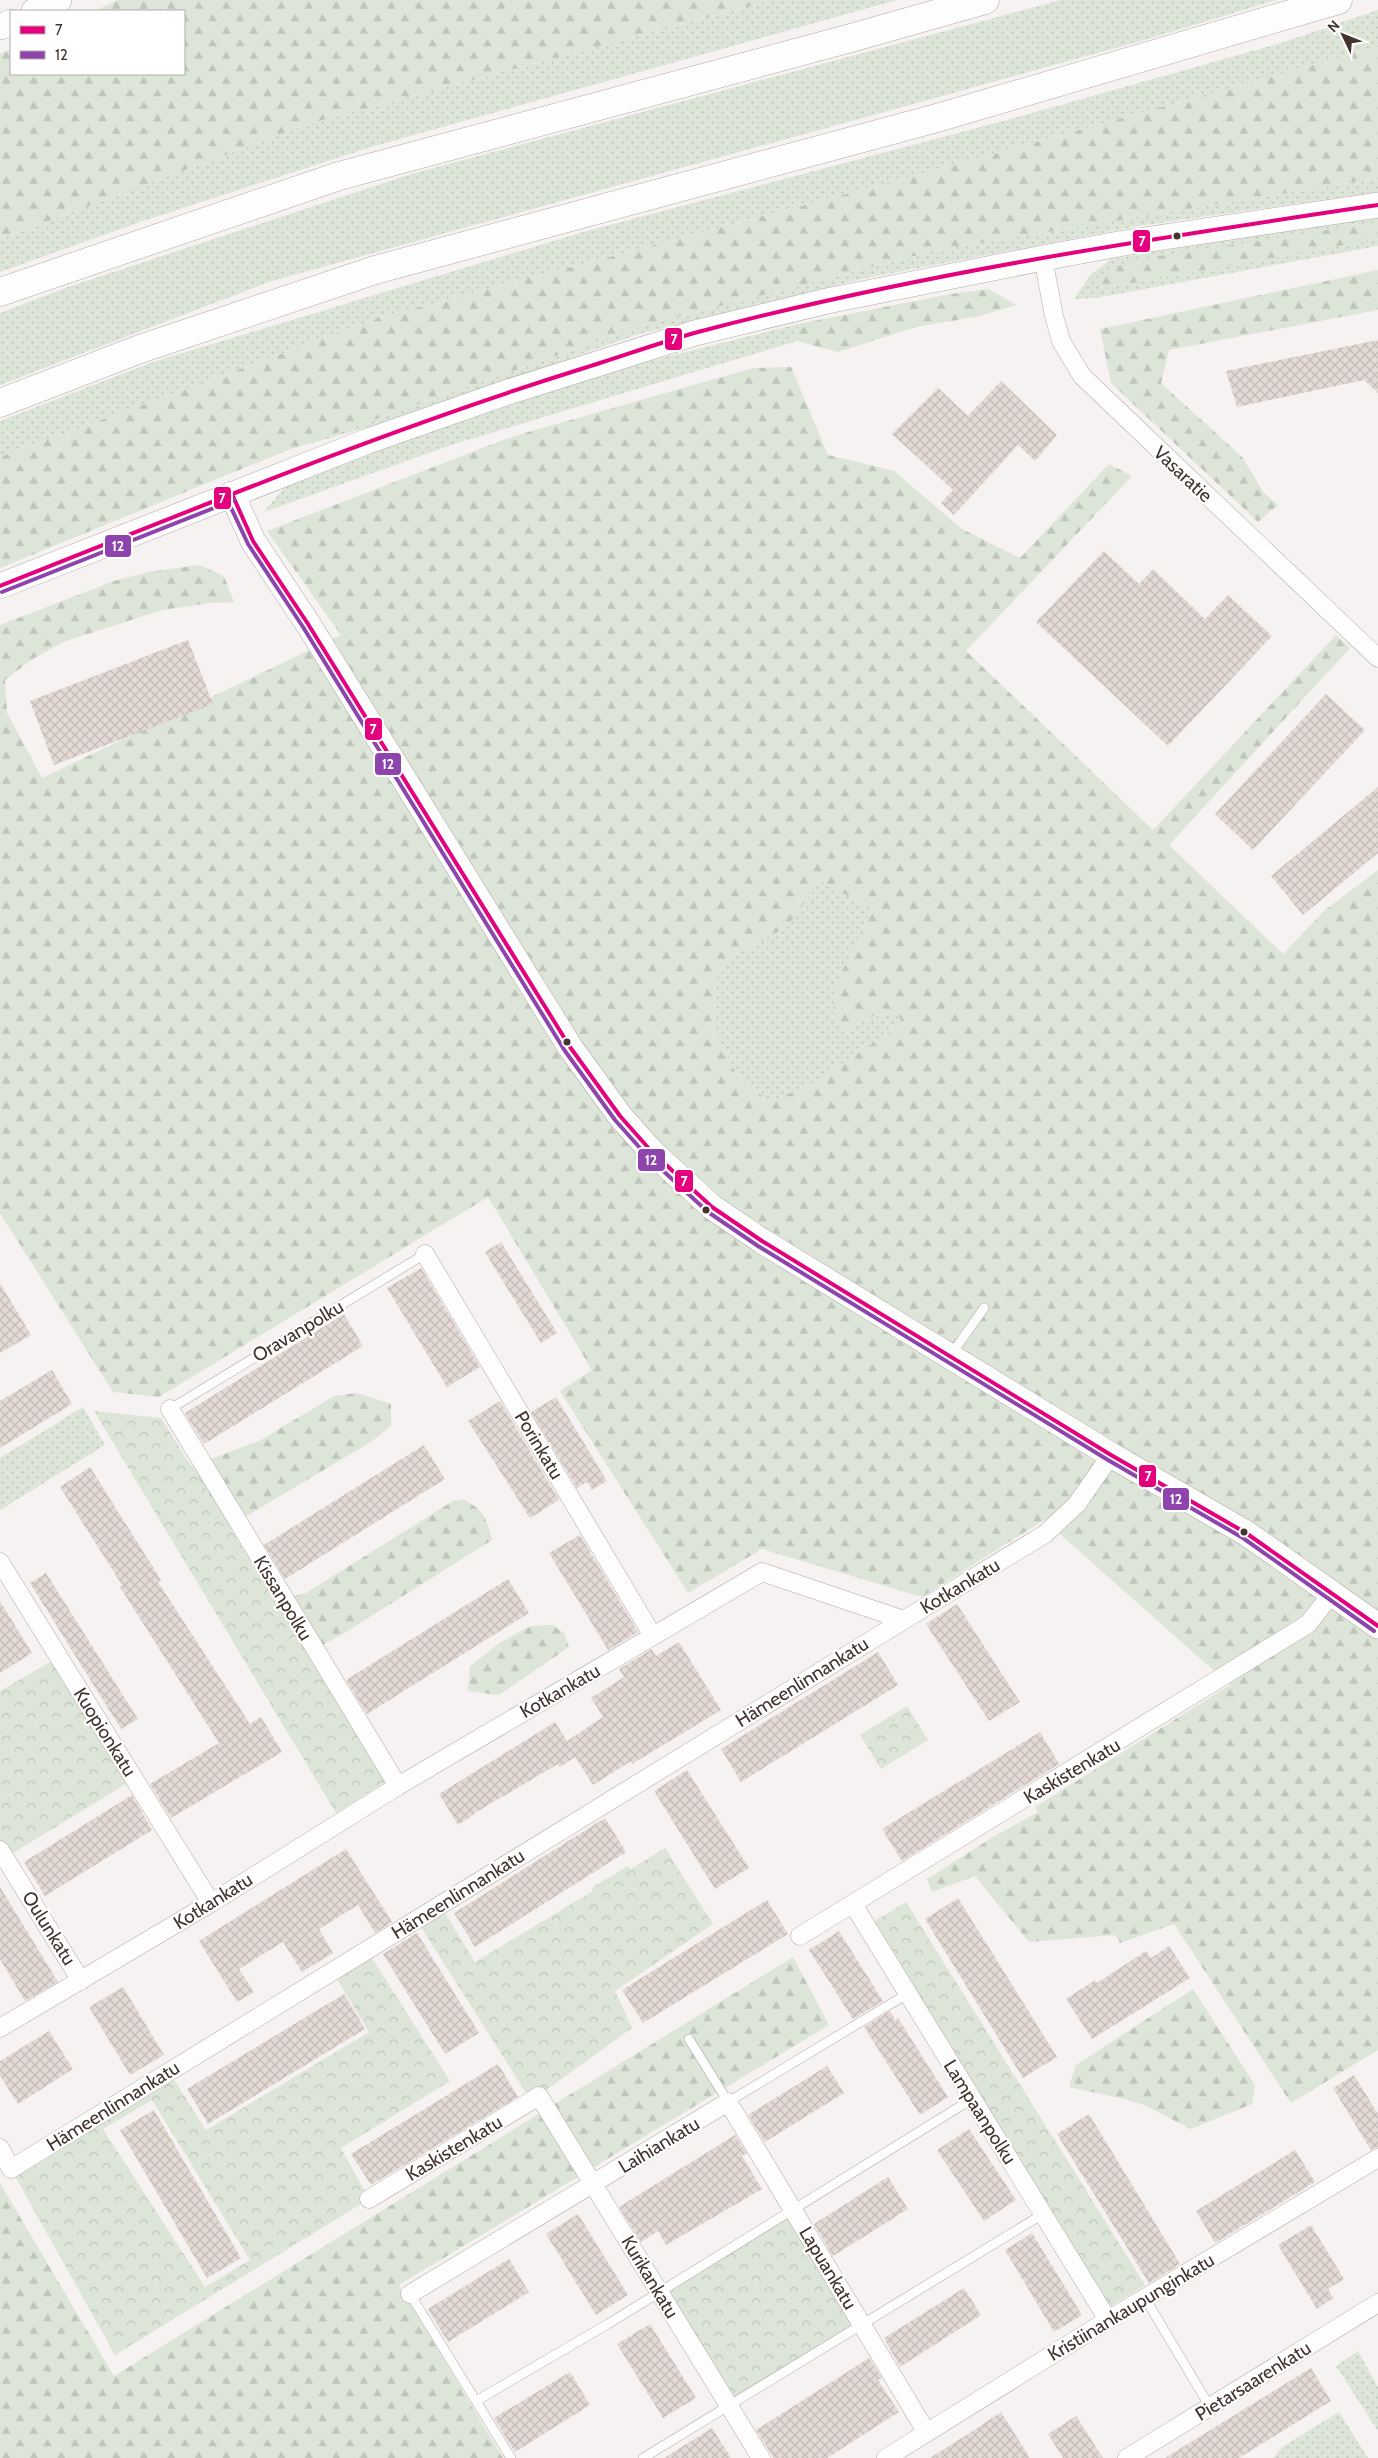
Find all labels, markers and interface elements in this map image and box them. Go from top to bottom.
legend [10,10,185,75]
north arrow [1318,10,1368,60]
text: N [1324,16,1343,36]
text: 7 [55,21,63,39]
text: 12 [55,46,68,64]
line badge: 7 [1132,229,1151,253]
unlabelled marker [1172,231,1182,241]
text: 7 [1138,232,1146,250]
line badge: 7 [664,327,683,351]
text: 7 [670,330,678,348]
street label: Vasaratie [1149,441,1217,507]
line badge: 7 [213,486,232,510]
text: 7 [218,489,226,507]
line badge: 12 [104,534,132,558]
text: 12 [112,537,124,555]
line badge: 7 [364,717,383,741]
text: 7 [369,720,377,738]
line badge: 12 [374,752,402,776]
text: 12 [382,755,394,773]
unlabelled marker [562,1037,572,1047]
line badge: 12 [637,1148,666,1172]
text: 12 [645,1151,657,1169]
line badge: 7 [674,1169,694,1193]
text: 7 [680,1172,688,1190]
unlabelled marker [701,1205,711,1215]
street label: Oravanpolku [248,1295,348,1367]
street label: Porinkatu [510,1407,568,1483]
line badge: 7 [1138,1464,1157,1488]
text: 7 [1144,1467,1152,1485]
line badge: 12 [1162,1487,1190,1511]
text: 12 [1170,1490,1182,1508]
unlabelled marker [1239,1527,1249,1537]
street label: Kissanpolku [249,1551,317,1645]
street label: Kotkankatu [916,1553,1004,1619]
street label: Hämeenlinnankatu [731,1632,873,1732]
street label: Kotkankatu [516,1659,604,1723]
street label: Kuopionkatu [69,1683,141,1781]
street label: Kaskistenkatu [1020,1733,1124,1809]
street label: Hämeenlinnankatu [387,1844,529,1944]
street label: Kotkankatu [169,1868,257,1934]
street label: Oulunkatu [17,1887,81,1969]
street label: Hämeenlinnankatu [42,2056,184,2156]
street label: Lampaanpolku [939,2056,1021,2168]
street label: Kaskistenkatu [402,2110,506,2186]
street label: Laihiankatu [614,2112,704,2178]
street label: Lapuankatu [794,2222,862,2314]
street label: Kurikankatu [616,2232,684,2322]
street label: Kristiinankaupunginkatu [1044,2248,1218,2366]
street label: Pietarsaarenkatu [1191,2336,1315,2426]

